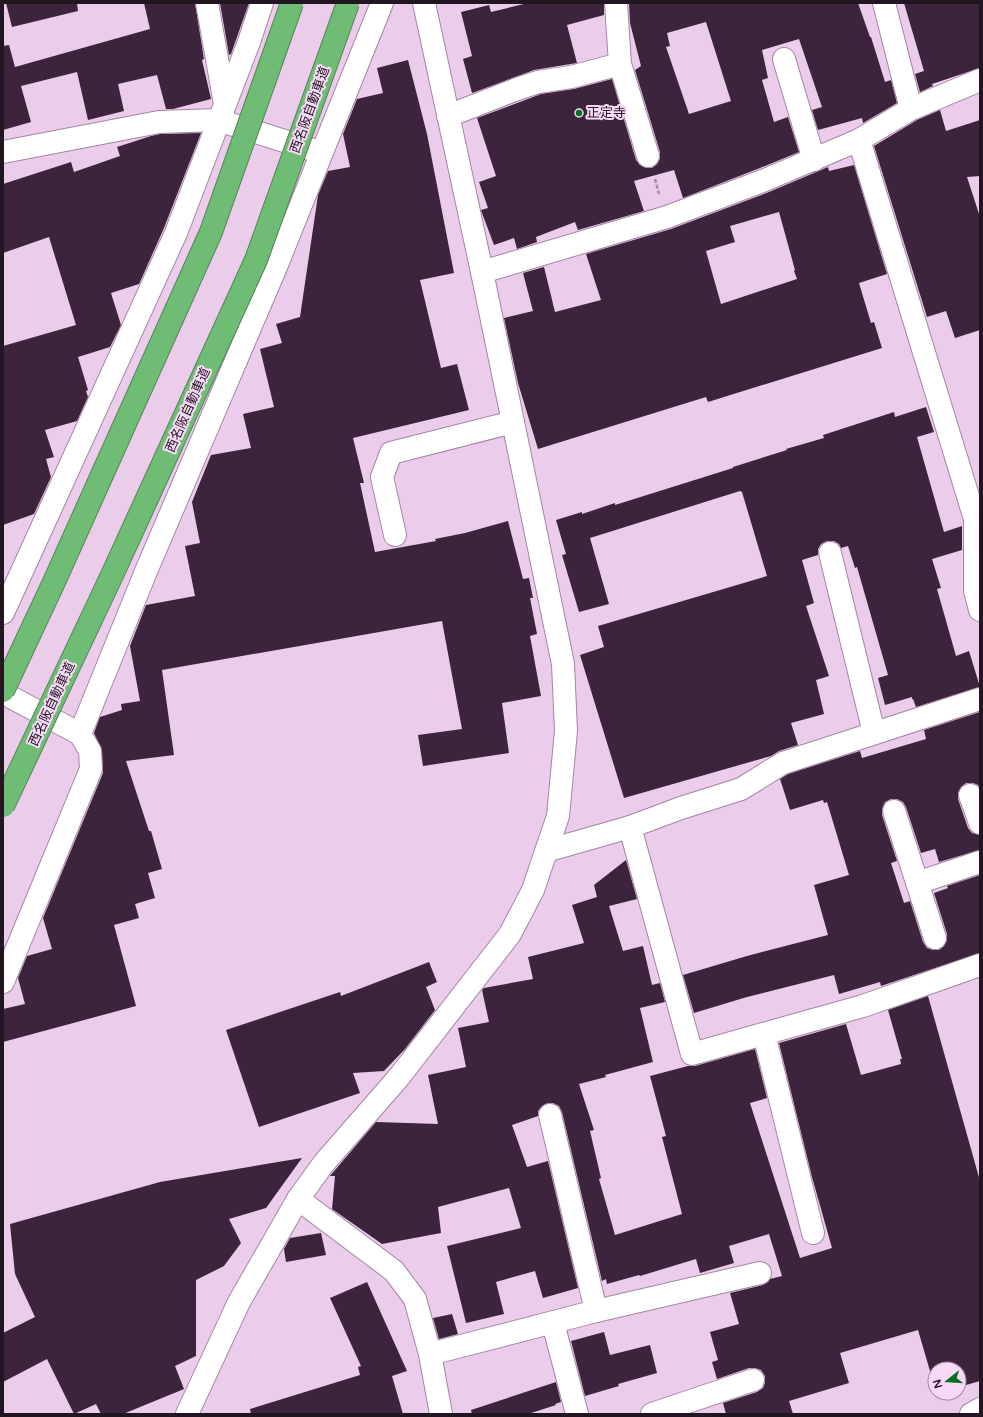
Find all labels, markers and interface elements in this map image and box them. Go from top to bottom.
street label: 西名阪自動車道 [287,65,333,155]
place label: 正定寺 [587,105,626,121]
marker: 正定寺 [574,108,584,118]
street label: 西名阪自動車道 [162,365,214,455]
street label: 西名阪自動車道 [26,659,78,749]
north arrow [927,1361,967,1401]
text: N [930,1378,945,1390]

